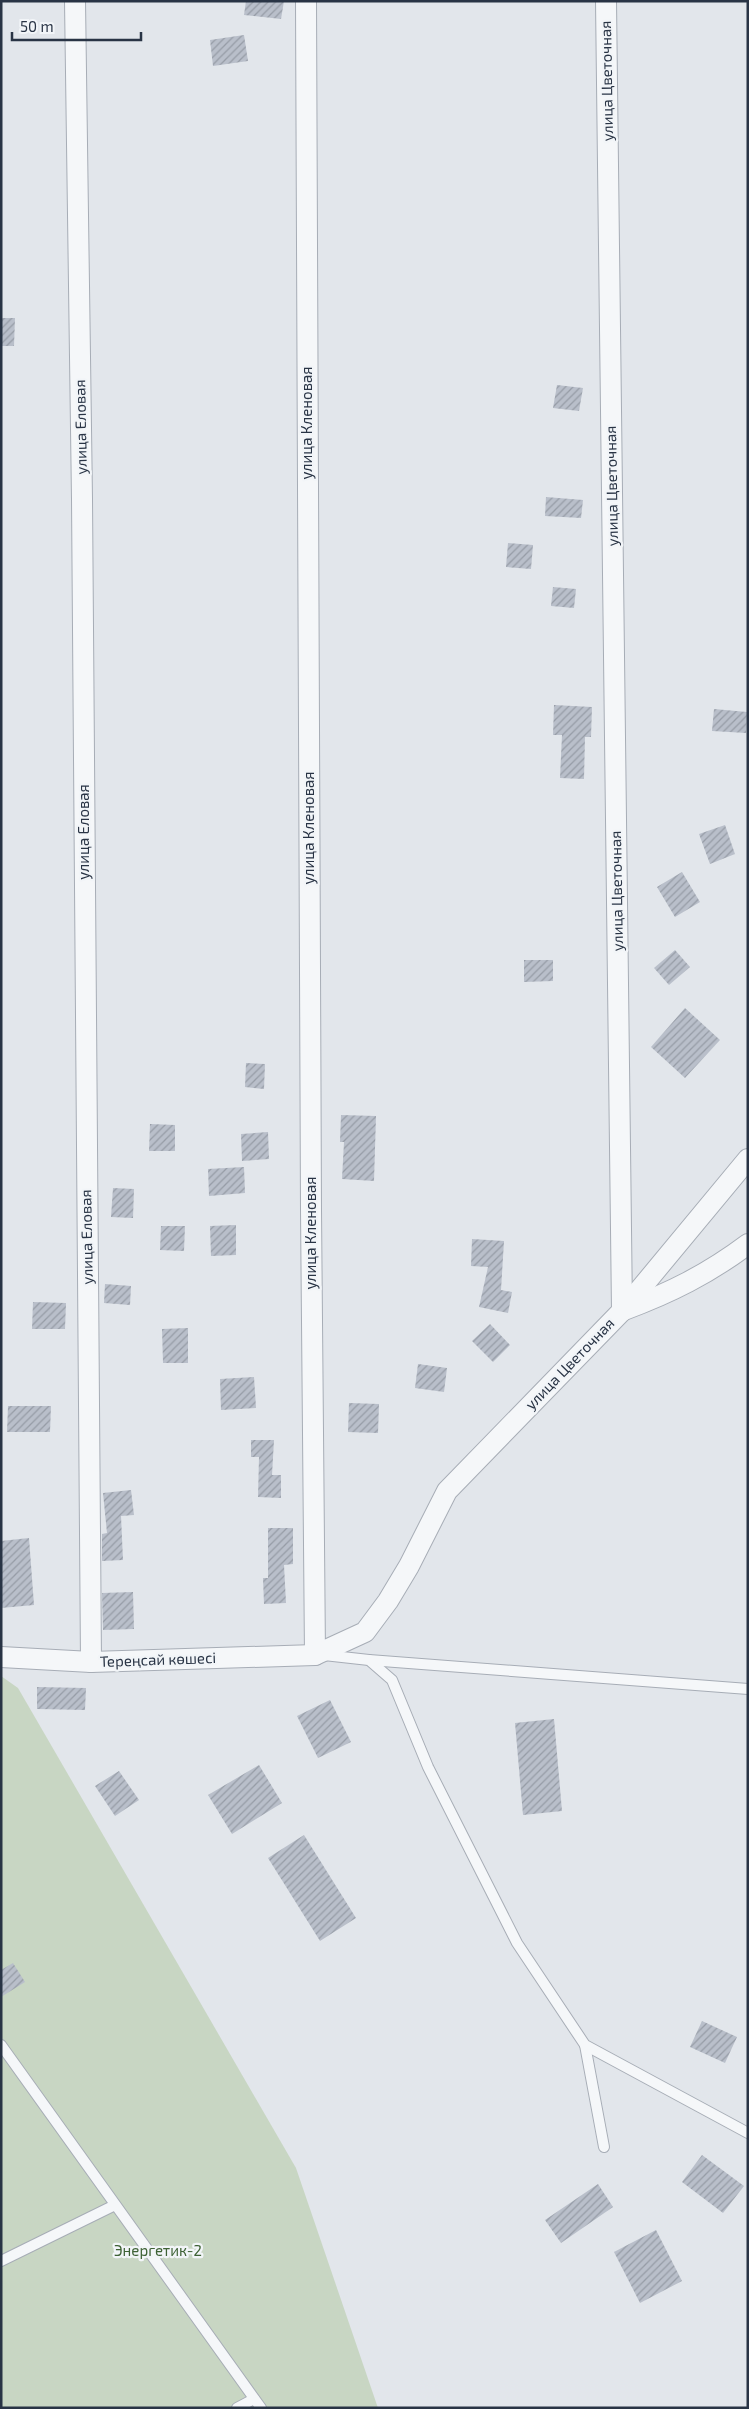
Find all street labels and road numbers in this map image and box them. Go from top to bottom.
street label: улица Цветочная [596,21,617,141]
street label: улица Кленовая [297,367,316,479]
street label: улица Еловая [70,379,91,475]
street label: улица Цветочная [601,426,622,546]
street label: улица Кленовая [299,772,318,884]
street label: улица Еловая [74,784,93,880]
street label: улица Цветочная [606,831,627,951]
street label: улица Кленовая [301,1177,320,1289]
street label: улица Еловая [76,1189,97,1285]
street label: улица Цветочная [521,1314,618,1414]
street label: Тереңсай көшесі [99,1648,216,1670]

